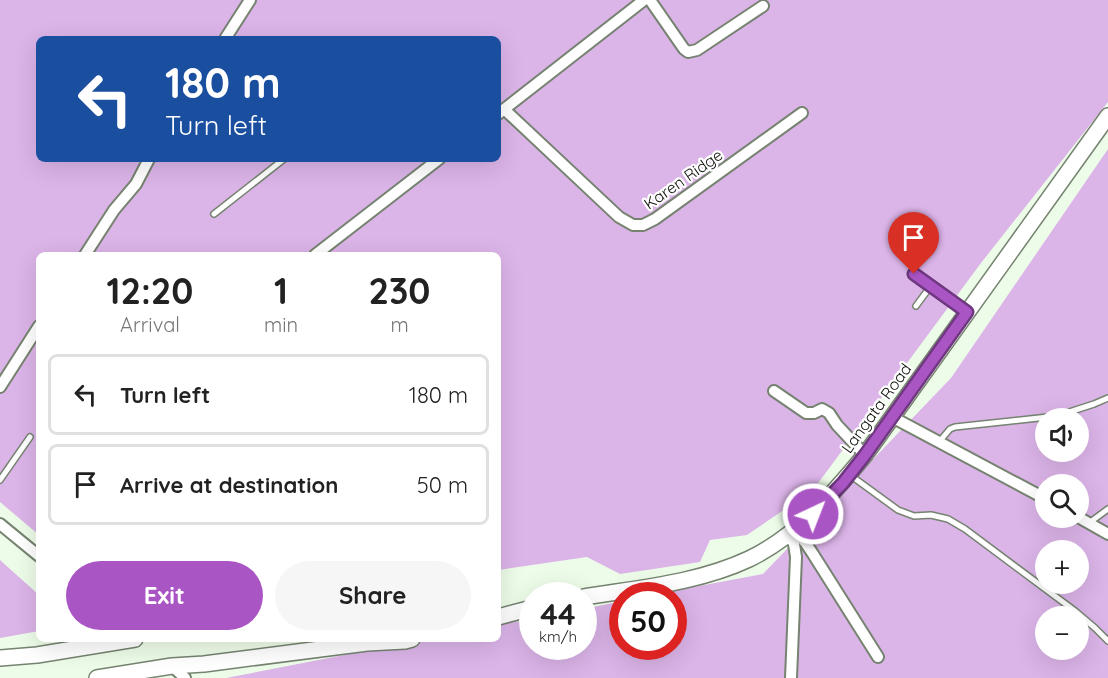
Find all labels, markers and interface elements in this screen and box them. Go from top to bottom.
text: 180 m [165,56,281,109]
icon: left [66,60,144,138]
text: Turn left [165,108,267,142]
street label: Karen Ridge [640,145,726,213]
pin [888,212,939,274]
icon: arrive [897,221,930,254]
text: 12:20 [107,268,193,313]
text: 1 [274,268,288,313]
text: 230 [369,268,430,313]
text: Arrival [120,312,180,337]
text: min [264,312,298,337]
text: m [390,312,409,337]
street label: Langata Road [837,359,915,457]
icon: left [69,378,102,411]
text: Turn left [120,381,210,409]
text: 180 m [409,381,468,409]
map controls [1035,408,1089,660]
button: sound [1035,408,1089,462]
icon: arrive [69,468,102,501]
text: Arrive at destination [120,471,338,499]
text: 50 m [417,471,468,499]
button: search [1035,474,1089,528]
position arrow [781,482,845,546]
button: + [1035,540,1089,594]
button: Exit [66,561,263,630]
button: Share [275,561,471,630]
speed limit sign: 50 [609,582,687,660]
text: 44 [540,595,576,633]
button: − [1035,606,1089,660]
text: km/h [539,627,577,646]

